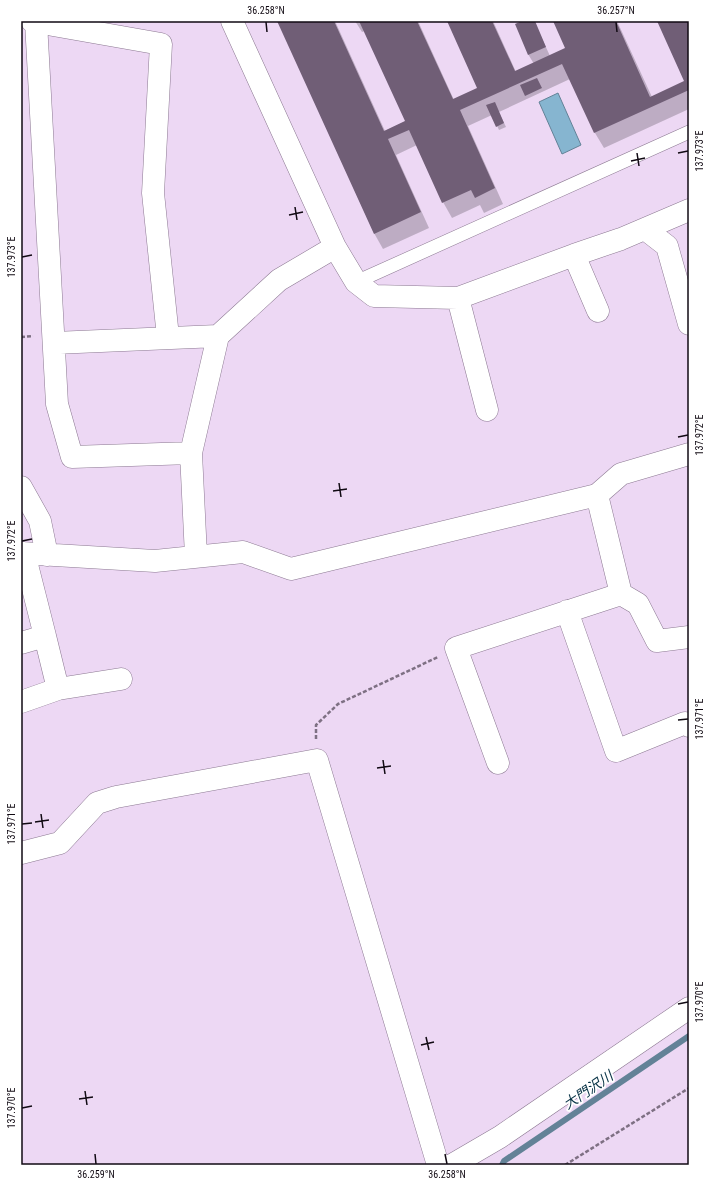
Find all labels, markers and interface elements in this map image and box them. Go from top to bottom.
text: 36.258°N [247,5,285,16]
text: 36.257°N [597,5,635,16]
text: 137.973°E [694,130,705,171]
text: 137.973°E [6,236,17,277]
text: 137.972°E [694,414,705,455]
text: 137.972°E [6,520,17,561]
text: 137.971°E [694,698,705,739]
text: 137.971°E [6,803,17,844]
text: 137.970°E [694,981,705,1022]
water label: 大門沢川 [560,1067,617,1112]
text: 137.970°E [6,1087,17,1128]
text: 36.259°N [77,1169,115,1180]
text: 36.258°N [428,1169,466,1180]

